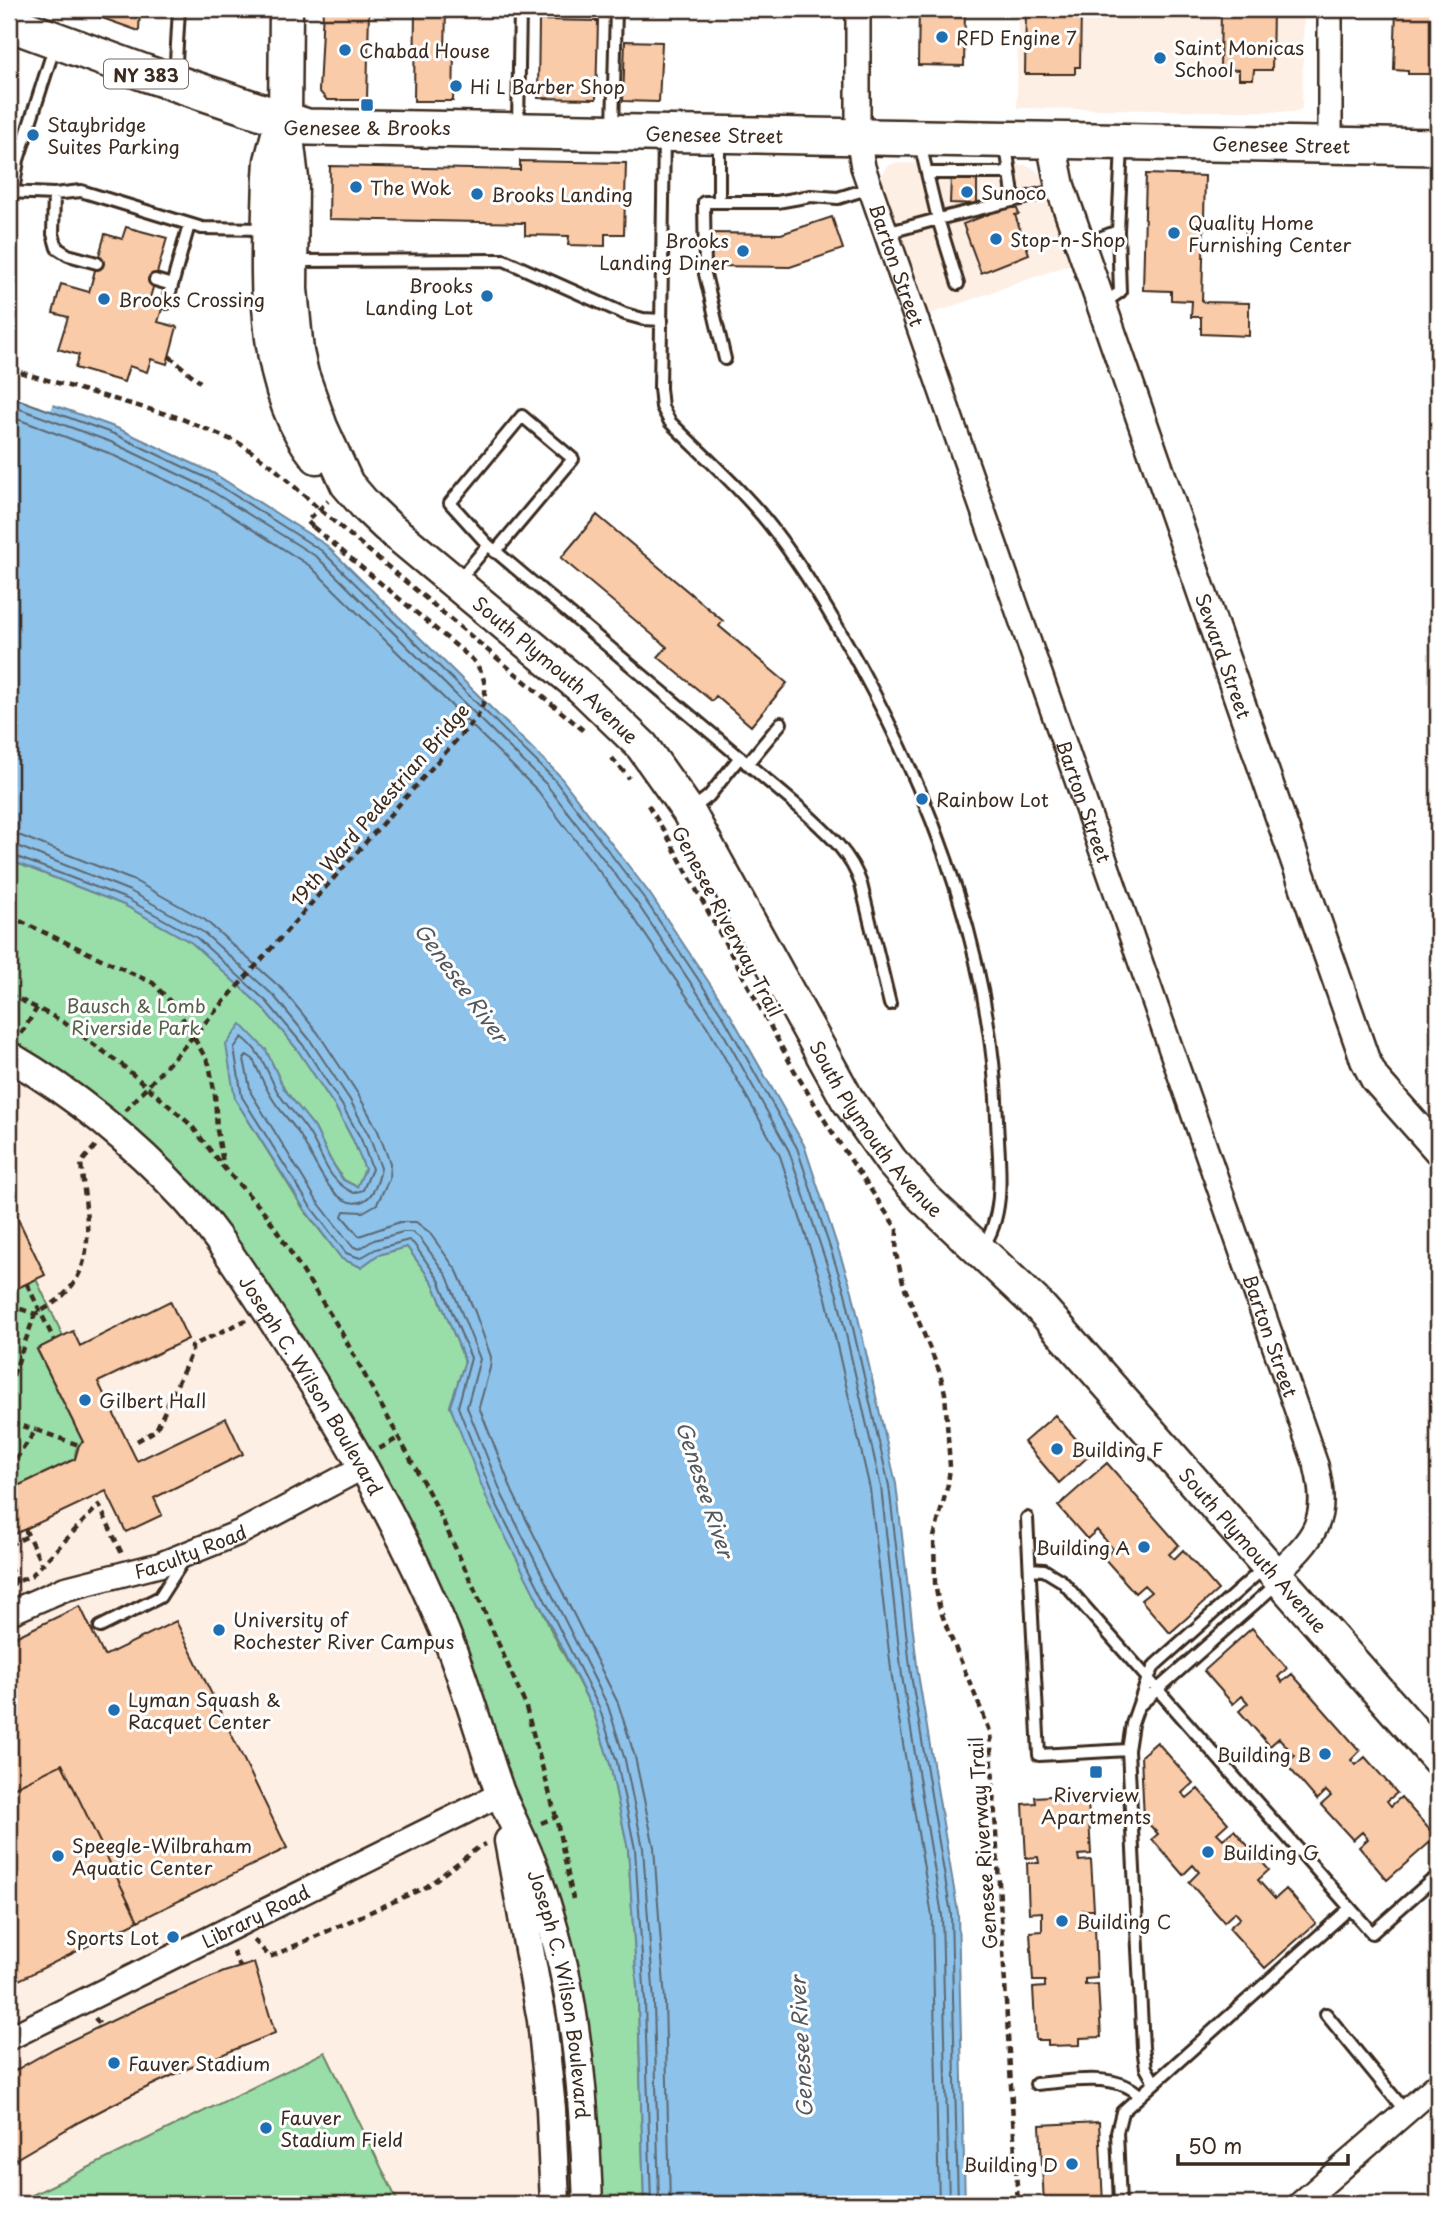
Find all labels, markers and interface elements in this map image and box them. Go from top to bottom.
place label: RFD Engine 7 [956,23,1077,51]
marker: RFD Engine 7 [934,29,950,45]
place label: Saint Monicas School [1174,33,1304,83]
place label: Chabad House [359,36,490,64]
marker: Chabad House [337,42,353,58]
marker: Saint Monicas School [1152,50,1168,66]
road number: NY 383 [104,60,188,88]
place label: Hi L Barber Shop [470,72,625,100]
marker: Hi L Barber Shop [448,78,464,94]
marker: Genesee & Brooks [359,97,375,113]
place label: Staybridge Suites Parking [47,110,180,160]
place label: Genesee & Brooks [283,113,451,141]
street label: Genesee Street [645,119,784,149]
marker: Staybridge Suites Parking [25,127,41,143]
street label: Genesee Street [1212,129,1351,159]
place label: The Wok [370,173,451,201]
place label: Sunoco [981,178,1047,206]
marker: The Wok [348,179,364,195]
place label: Brooks Landing [491,180,633,208]
marker: Sunoco [959,184,975,200]
marker: Brooks Landing [469,186,485,202]
street label: Barton Street [863,199,932,330]
place label: Quality Home Furnishing Center [1188,208,1352,258]
place label: Stop-n-Shop [1010,225,1126,253]
marker: Quality Home Furnishing Center [1166,225,1182,241]
place label: Brooks Landing Diner [599,226,729,276]
marker: Stop-n-Shop [988,231,1004,247]
marker: Brooks Landing Diner [735,243,751,259]
place label: Brooks Landing Lot [365,271,473,321]
place label: Brooks Crossing [118,285,265,313]
marker: Brooks Landing Lot [479,288,495,304]
marker: Brooks Crossing [96,291,112,307]
street label: South Plymouth Avenue [467,589,645,750]
street label: Seward Street [1189,589,1259,723]
street label: 19th Ward Pedestrian Bridge [283,696,475,912]
street label: Barton Street [1050,736,1119,867]
place label: Rainbow Lot [936,785,1049,813]
marker: Rainbow Lot [914,791,930,807]
street label: Genesee Riverway Trail [666,820,790,1022]
water label: Genesee River [407,915,518,1051]
park label: Bausch & Lomb Riverside Park [66,991,206,1041]
street label: South Plymouth Avenue [803,1035,949,1223]
street label: Joseph C. Wilson Boulevard [233,1269,390,1500]
street label: Barton Street [1236,1270,1305,1401]
place label: Gilbert Hall [99,1386,206,1414]
marker: Gilbert Hall [77,1392,93,1408]
water label: Genesee River [669,1417,744,1564]
place label: Building F [1071,1435,1164,1463]
marker: Building F [1049,1441,1065,1457]
street label: South Plymouth Avenue [1173,1461,1334,1639]
street label: Faculty Road [131,1517,251,1585]
place label: Building A [1036,1533,1130,1561]
marker: Building A [1136,1539,1152,1555]
place label: University of Rochester River Campus [233,1605,454,1655]
marker: University of Rochester River Campus [211,1622,227,1638]
place label: Lyman Squash & Racquet Center [128,1685,281,1735]
marker: Lyman Squash & Racquet Center [106,1702,122,1718]
street label: Genesee Riverway Trail [961,1736,1003,1950]
place label: Building B [1216,1740,1311,1768]
marker: Building B [1317,1746,1333,1762]
marker: Riverview Apartments [1088,1764,1104,1780]
place label: Riverview Apartments [1041,1780,1151,1830]
place label: Speegle-Wilbraham Aquatic Center [72,1831,252,1881]
place label: Building G [1222,1838,1320,1866]
marker: Building G [1200,1844,1216,1860]
marker: Speegle-Wilbraham Aquatic Center [50,1848,66,1864]
street label: Joseph C. Wilson Boulevard [521,1865,598,2120]
street label: Library Road [197,1877,314,1954]
place label: Building C [1076,1907,1171,1935]
marker: Building C [1054,1913,1070,1929]
place label: Sports Lot [66,1923,159,1951]
marker: Sports Lot [165,1929,181,1945]
water label: Genesee River [780,1973,820,2119]
place label: Fauver Stadium [128,2049,270,2077]
marker: Fauver Stadium [106,2055,122,2071]
place label: Fauver Stadium Field [280,2103,403,2153]
marker: Fauver Stadium Field [258,2120,274,2136]
scale bar [1178,2122,1347,2166]
text: 50 m [1188,2129,1242,2161]
place label: Building D [963,2150,1058,2178]
marker: Building D [1064,2156,1080,2172]

